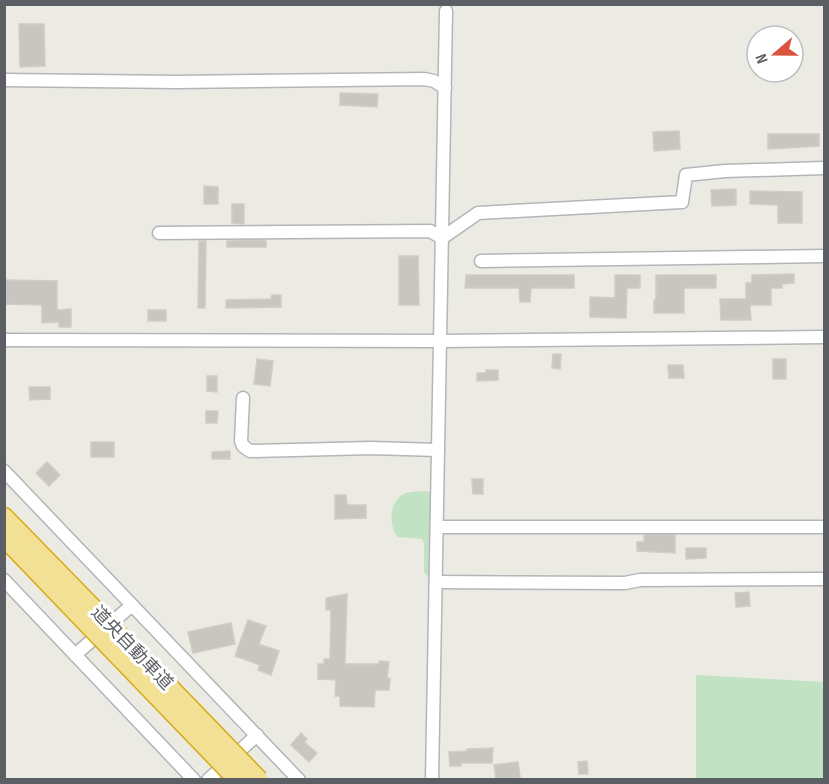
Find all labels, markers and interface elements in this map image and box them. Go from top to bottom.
north arrow [745,24,805,84]
text: N [752,51,773,66]
street label: 道央自動車道 [87,602,177,694]

